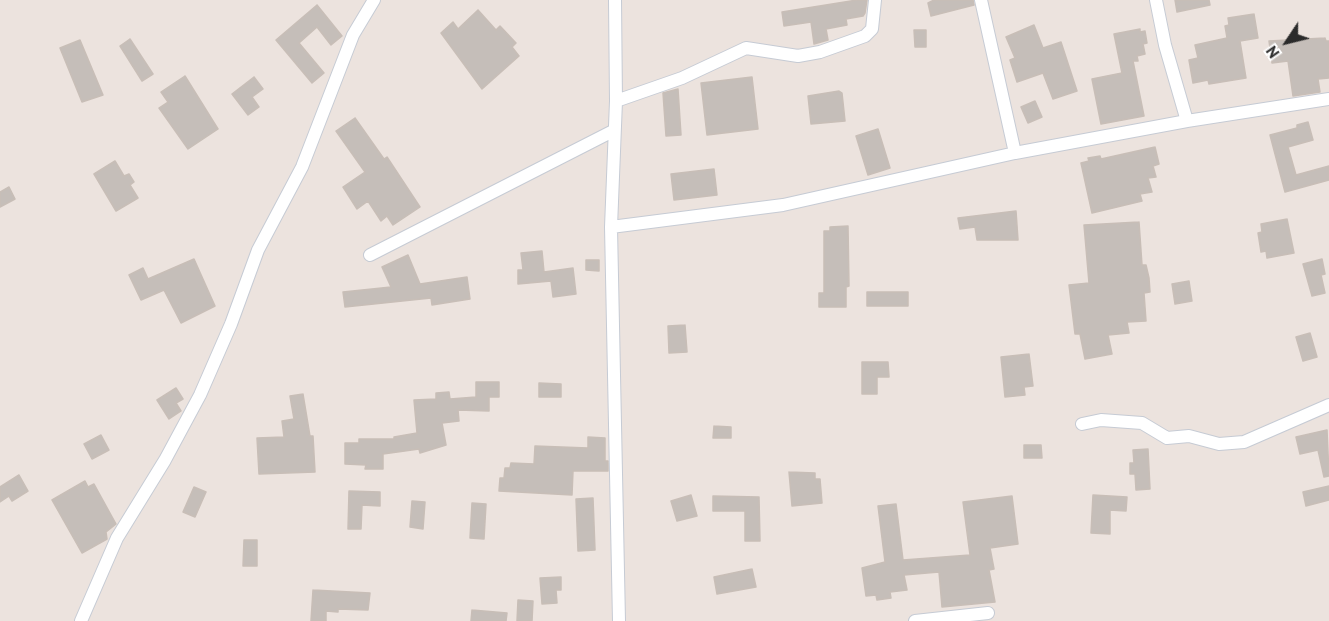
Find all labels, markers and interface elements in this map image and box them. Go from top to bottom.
north arrow [1257,12,1317,72]
text: N [1261,42,1283,62]

